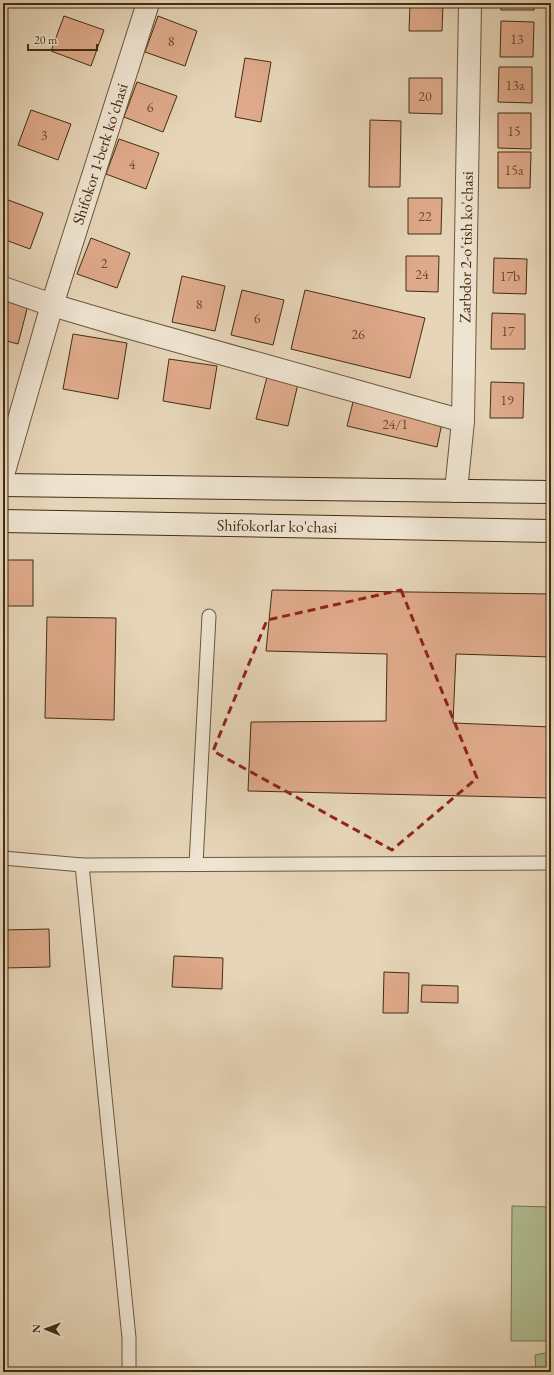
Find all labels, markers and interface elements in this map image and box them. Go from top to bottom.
scale bar [28,26,97,52]
house number: 13 [510,30,524,48]
text: 20 m [34,32,58,48]
house number: 8 [168,32,175,50]
house number: 13a [505,76,525,94]
street label: Shifokor 1-berk ko'chasi [67,81,133,227]
house number: 20 [418,87,432,105]
house number: 6 [147,98,154,116]
house number: 15 [507,122,521,140]
house number: 3 [41,126,48,144]
house number: 4 [129,155,136,173]
house number: 15a [504,161,524,179]
street label: Zarbdor 2-o'tish ko'chasi [454,171,478,323]
house number: 22 [418,207,432,225]
house number: 2 [101,254,108,272]
house number: 24 [415,265,429,283]
house number: 17b [500,267,520,285]
house number: 8 [196,295,203,313]
house number: 6 [254,309,261,327]
house number: 17 [501,322,515,340]
house number: 26 [351,325,365,343]
house number: 19 [500,391,514,409]
house number: 24/1 [382,415,408,433]
street label: Shifokorlar ko'chasi [217,514,337,538]
north arrow [26,1309,66,1349]
text: N [29,1324,43,1333]

